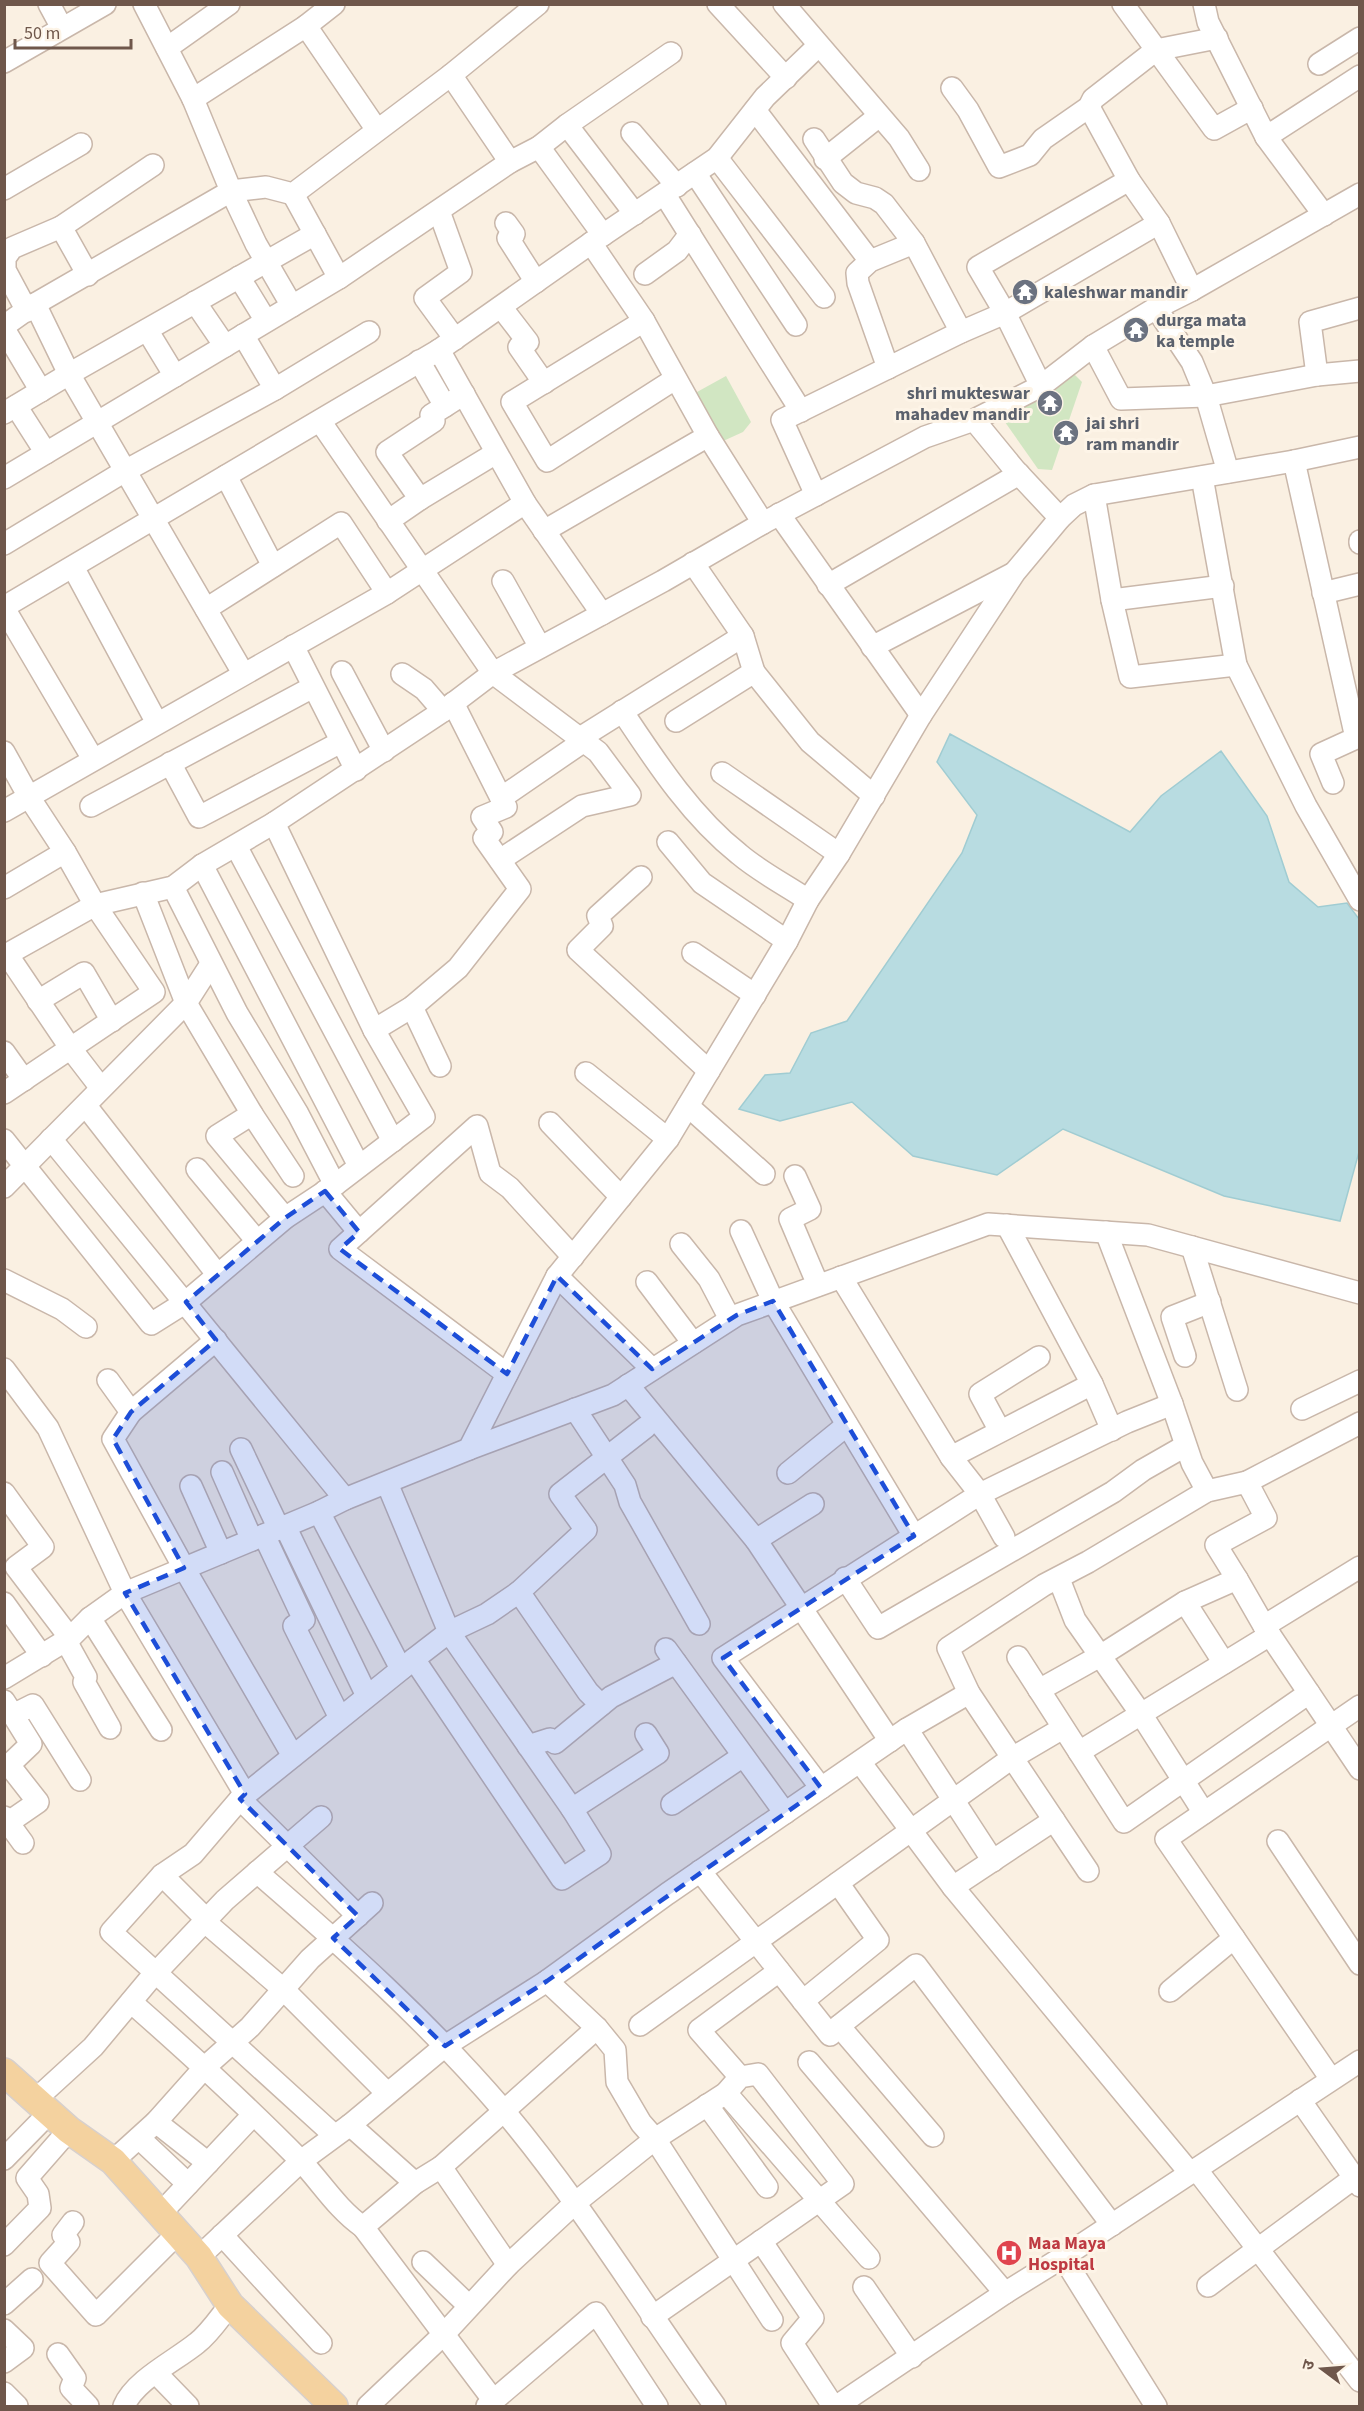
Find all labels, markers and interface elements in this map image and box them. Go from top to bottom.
scale bar [15,12,130,50]
text: 50 m [24,21,60,46]
temple icon: kaleshwar mandir [1010,277,1040,307]
place label: kaleshwar mandir [1044,280,1188,305]
place label: durga mata ka temple [1156,308,1246,354]
temple icon: durga mata ka temple [1121,315,1151,345]
place label: shri mukteswar mahadev mandir [895,381,1031,427]
temple icon: shri mukteswar mahadev mandir [1035,388,1065,418]
place label: jai shri ram mandir [1085,411,1180,457]
temple icon: jai shri ram mandir [1051,418,1081,448]
place label: Maa Maya Hospital [1028,2231,1106,2277]
hospital icon: Maa Maya Hospital [994,2238,1024,2268]
north arrow [1292,2339,1352,2399]
text: उ [1297,2357,1321,2373]

